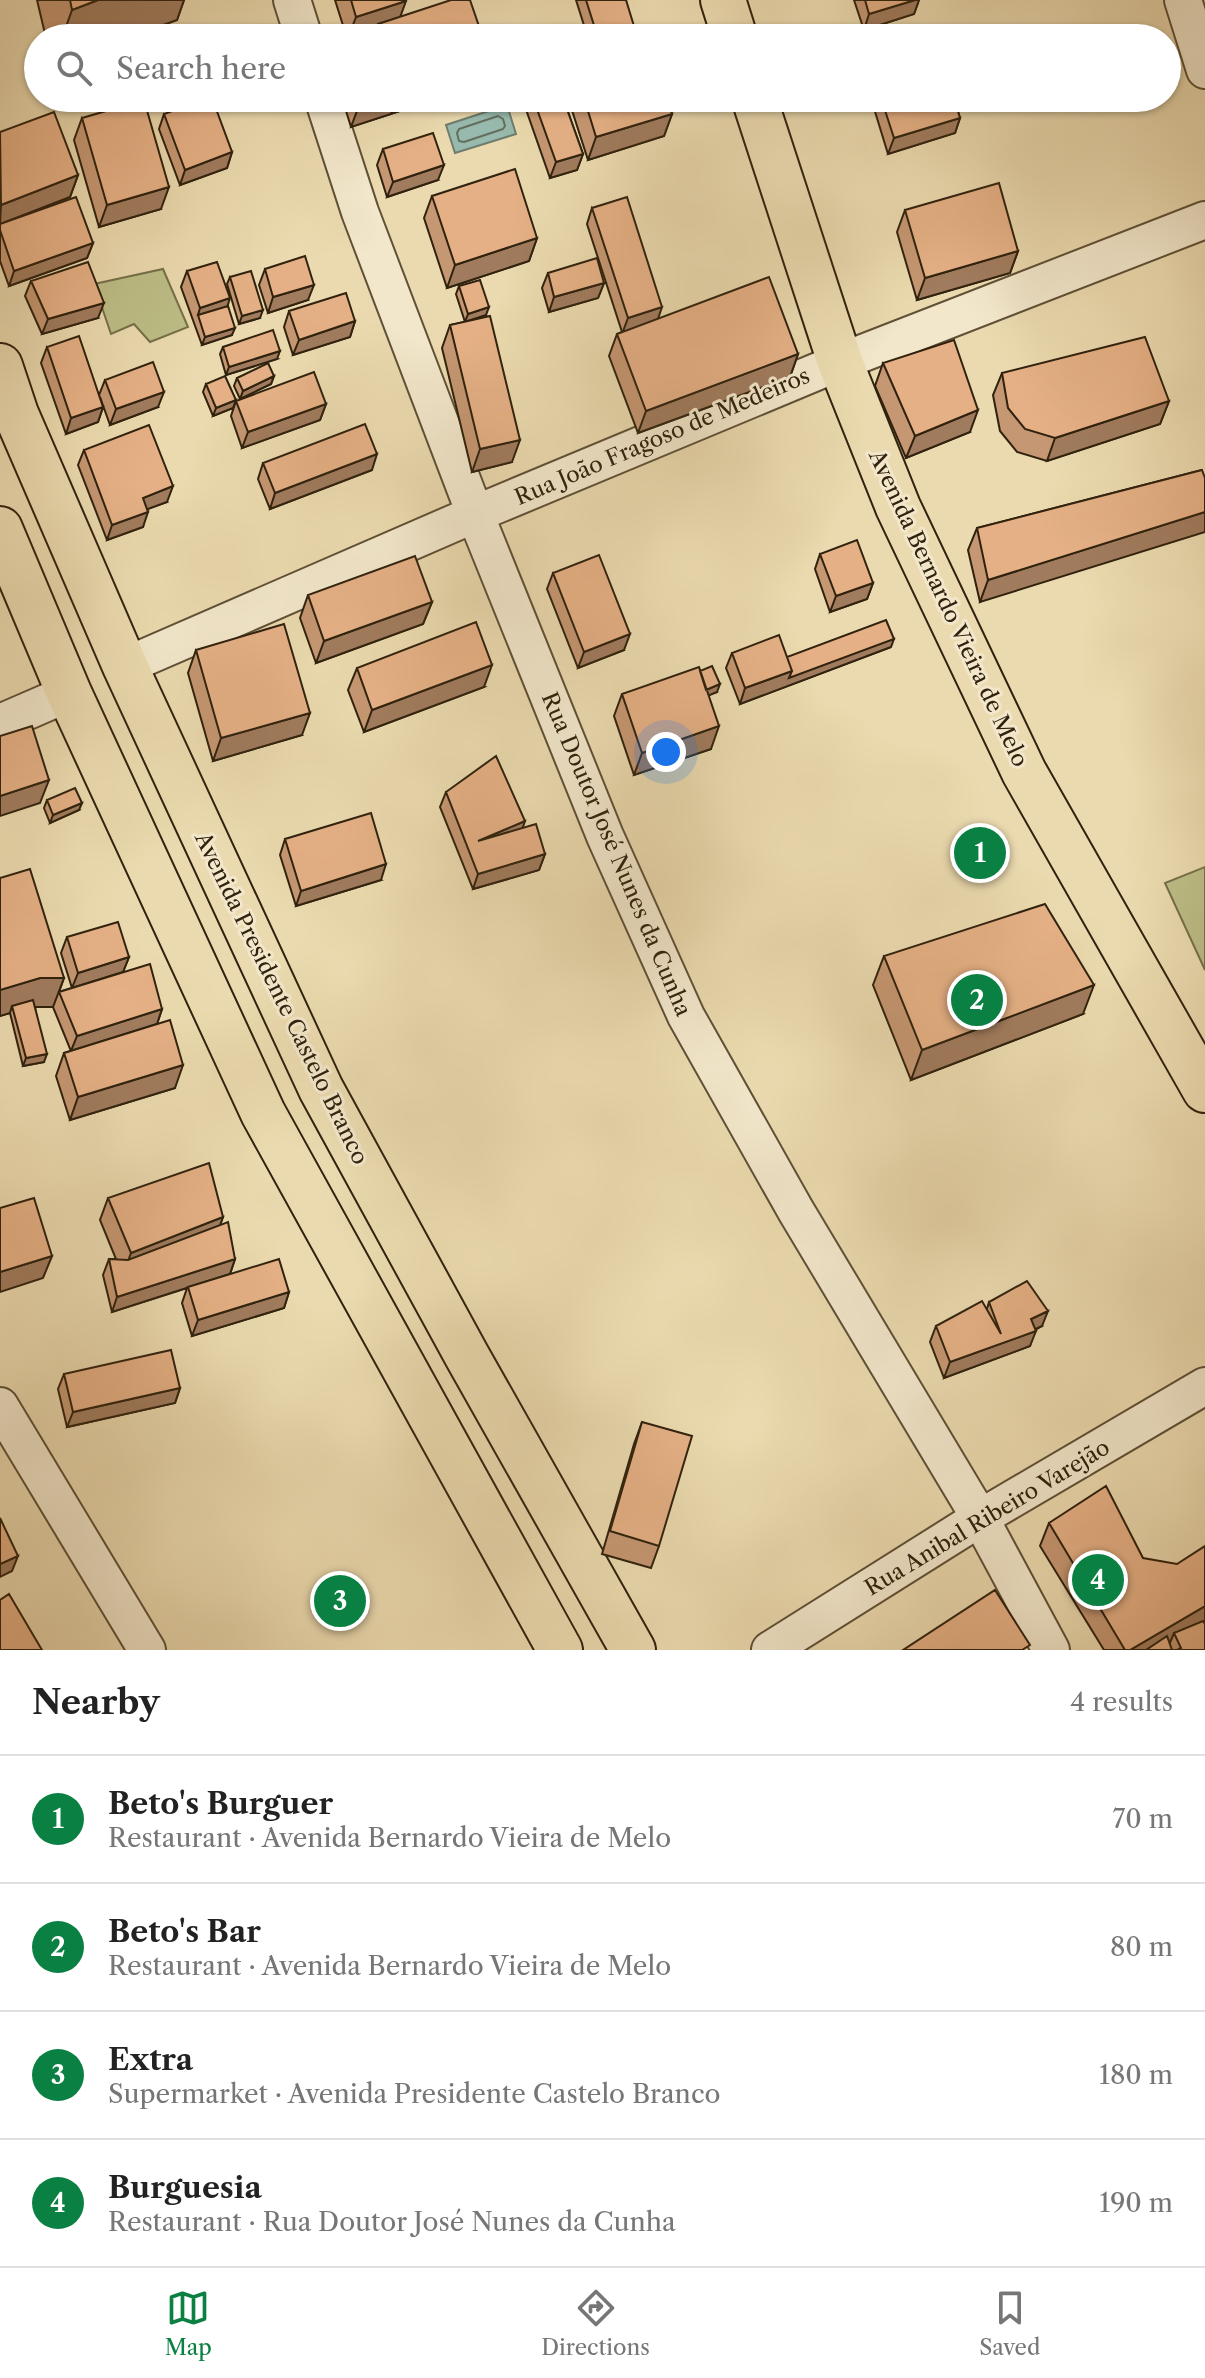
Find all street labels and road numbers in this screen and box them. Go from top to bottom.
street label: Rua João Fragoso de Medeiros [511,362,814,511]
street label: Avenida Bernardo Vieira de Melo [863,445,1034,771]
street label: Rua Doutor José Nunes da Cunha [536,688,697,1021]
street label: Avenida Presidente Castelo Branco [189,827,374,1169]
street label: Rua Anibal Ribeiro Varejão [860,1434,1115,1601]

